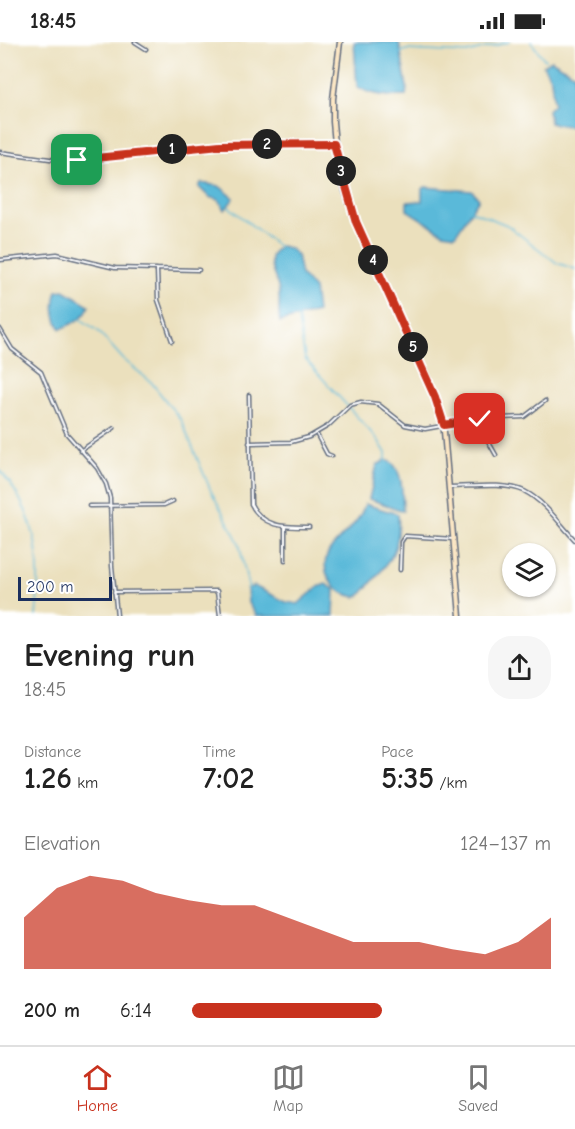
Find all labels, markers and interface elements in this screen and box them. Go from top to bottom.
text: 18:45 [30,8,76,34]
pin: 2 [252,129,282,159]
pin [51,134,102,185]
pin: 1 [157,134,187,164]
text: 2 [263,135,271,153]
text: 1 [169,140,175,158]
icon: arrive [60,143,93,176]
pin: 3 [326,156,356,186]
text: 3 [337,162,345,180]
pin: 4 [358,245,388,275]
text: 4 [369,251,377,269]
pin: 5 [398,332,428,362]
text: 5 [409,338,417,356]
pin [454,393,505,444]
icon: check [463,402,496,435]
map controls [502,543,556,597]
button: layers [502,543,556,597]
scale bar [18,574,112,602]
text: 200 m [27,578,73,596]
text: Evening run [24,636,195,674]
button: share [488,636,551,699]
text: 18:45 [24,678,66,701]
text: Distance [24,743,81,761]
text: Time [203,743,236,761]
text: Pace [381,743,414,761]
text: 1.26 [24,761,72,796]
text: 7:02 [203,761,254,796]
text: 5:35 [381,761,434,796]
text: km [72,774,98,792]
text: /km [434,774,468,792]
text: Elevation [24,832,101,855]
text: 124–137 m [460,832,551,855]
text: 200 m [24,999,80,1022]
text: 6:14 [120,999,152,1022]
tab: Home [77,1061,118,1115]
tab: Map [272,1061,305,1115]
tab: Saved [458,1061,498,1115]

